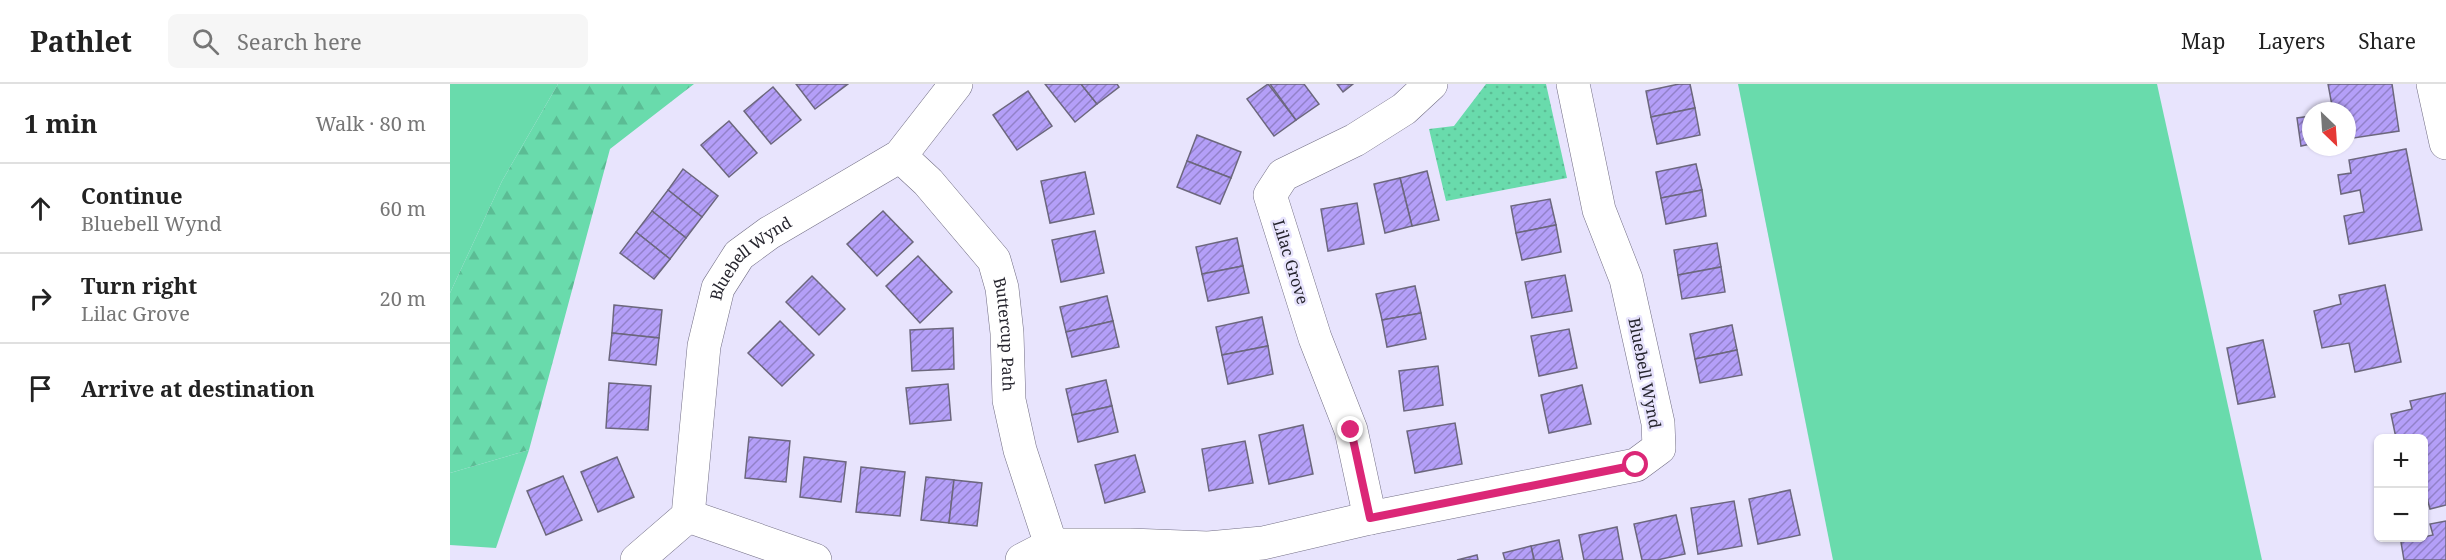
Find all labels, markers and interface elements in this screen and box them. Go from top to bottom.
search box [168,14,588,68]
text: Pathlet [30,22,132,60]
icon: search [189,25,222,58]
text: Search here [237,26,362,56]
text: Map [2181,27,2225,55]
text: Layers [2258,27,2325,55]
text: Share [2358,27,2416,55]
north arrow [2302,102,2356,156]
text: 1 min [24,105,98,141]
text: Walk · 80 m [315,110,426,137]
text: Continue [81,180,183,210]
icon: ahead [24,192,57,225]
text: 60 m [380,195,426,222]
text: Bluebell Wynd [81,210,222,237]
street label: Bluebell Wynd [704,211,796,302]
street label: Lilac Grove [1268,217,1314,307]
text: Turn right [81,270,197,300]
street label: Buttercup Path [988,275,1020,392]
icon: right [24,282,57,315]
text: 20 m [380,285,426,312]
text: Lilac Grove [81,300,190,327]
street label: Bluebell Wynd [1623,316,1667,431]
icon: arrive [24,372,57,405]
text: Arrive at destination [81,373,315,403]
route end [1337,416,1363,442]
map controls [2374,434,2428,542]
button: + [2374,434,2428,488]
route start [1622,451,1648,477]
button: − [2374,488,2428,542]

